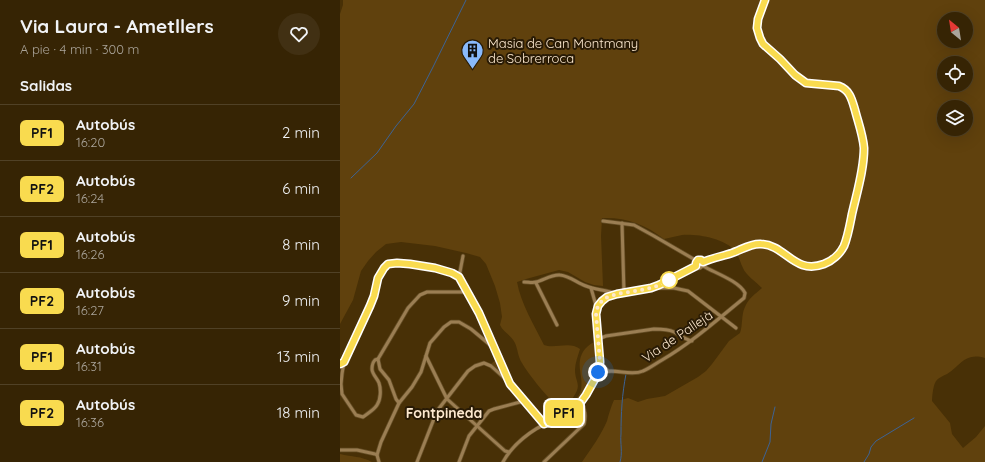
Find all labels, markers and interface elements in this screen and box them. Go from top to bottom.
north arrow [937,12,973,48]
map controls [937,12,973,136]
button: heart [278,13,320,55]
text: Via Laura - Ametllers [20,14,214,38]
place label: Masia de Can Montmany de Sobrerroca [488,35,638,66]
building icon: Masia de Can Montmany de Sobrerroca [459,37,485,70]
text: A pie · 4 min · 300 m [20,41,139,57]
button: locate [937,56,973,92]
text: Salidas [20,76,72,95]
button: layers [937,100,973,136]
text: Autobús [76,115,135,134]
text: 2 min [282,123,320,142]
text: PF1 [31,124,53,142]
text: 16:20 [76,134,105,150]
text: Autobús [76,171,135,190]
text: 6 min [282,179,320,198]
text: PF2 [30,180,54,198]
text: 16:24 [76,190,104,206]
text: Autobús [76,227,135,246]
text: 8 min [282,235,320,254]
text: PF1 [31,236,53,254]
text: 16:26 [76,246,104,262]
unlabelled marker [660,271,678,289]
text: Autobús [76,283,135,302]
text: 9 min [282,291,320,310]
text: PF2 [30,292,54,310]
text: 16:27 [76,302,104,318]
street label: Via de Pallejà [639,307,715,365]
text: Autobús [76,339,135,358]
text: 13 min [277,347,320,366]
text: PF1 [31,348,53,366]
text: 16:31 [76,358,102,374]
your location [588,362,608,382]
text: Autobús [76,395,135,414]
line badge: PF1 [541,400,587,426]
text: 18 min [277,403,320,422]
text: PF2 [30,404,54,422]
district label: Fontpineda [406,404,482,422]
text: PF1 [553,404,575,422]
text: 16:36 [76,414,104,430]

